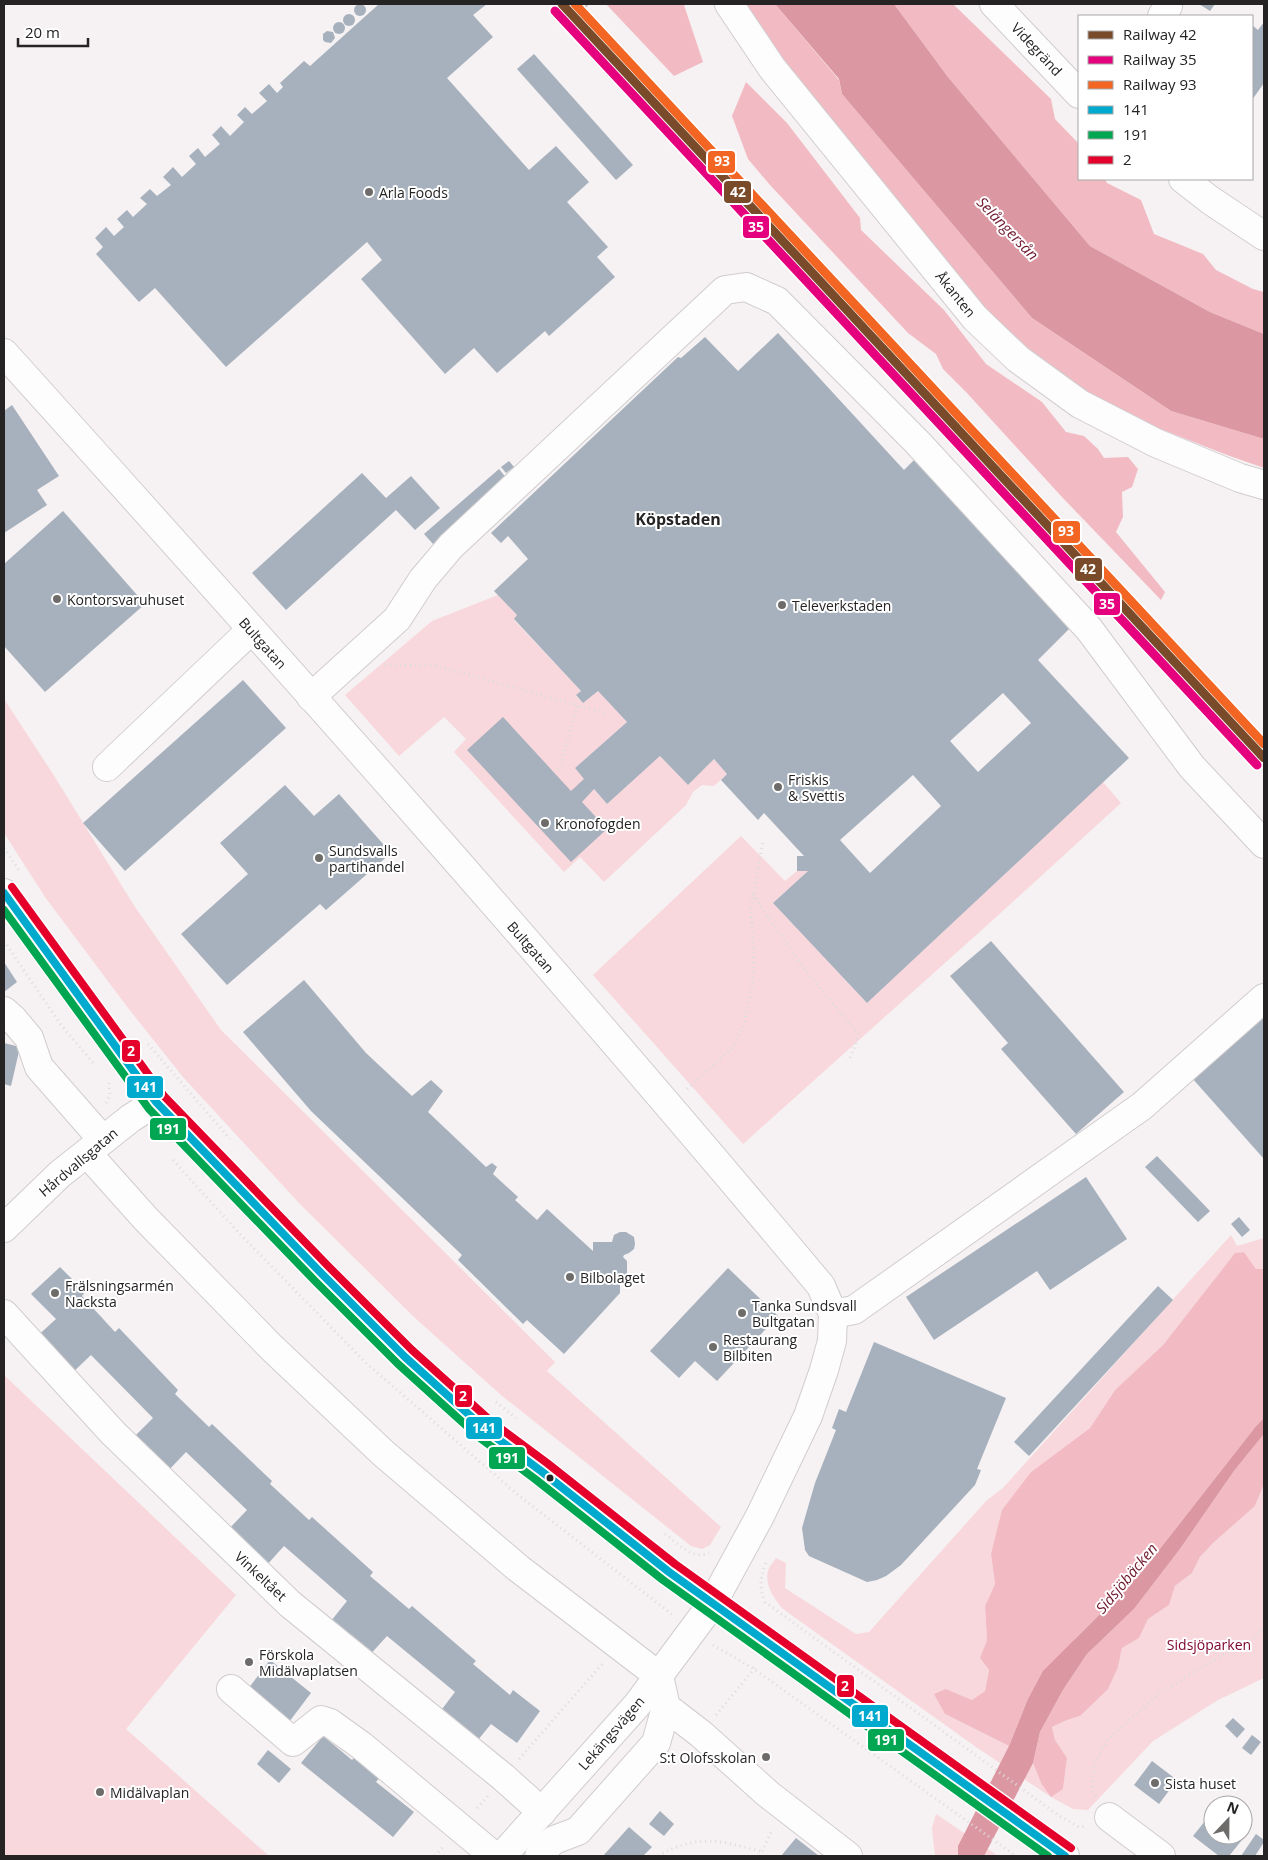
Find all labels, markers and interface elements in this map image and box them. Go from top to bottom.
scale bar [18,15,88,47]
legend [1078,15,1253,180]
street label: Videgränd [1007,18,1067,80]
text: 20 m [25,22,60,42]
text: Railway 42 [1123,24,1197,44]
text: Railway 35 [1123,49,1197,69]
text: Railway 93 [1123,74,1197,94]
text: 141 [1123,99,1149,119]
text: 191 [1123,124,1149,144]
text: 2 [1123,149,1132,169]
line badge: 93 [707,150,736,174]
text: 93 [714,151,730,170]
line badge: 42 [723,180,752,204]
text: 42 [730,182,746,201]
place label: Arla Foods [379,183,448,202]
marker: Arla Foods [363,186,375,198]
water label: Selångersån [973,192,1043,264]
line badge: 35 [742,215,770,239]
text: 35 [748,217,764,236]
street label: Åkanten [932,267,980,321]
district label: Köpstaden [635,508,721,530]
line badge: 93 [1052,520,1081,544]
text: 93 [1058,521,1074,540]
line badge: 42 [1074,557,1103,582]
text: 42 [1080,559,1096,578]
place label: Kontorsvaruhuset [67,590,184,609]
line badge: 35 [1093,592,1121,616]
marker: Kontorsvaruhuset [51,593,63,605]
text: 35 [1099,594,1115,613]
place label: Televerkstaden [792,596,891,615]
marker: Televerkstaden [776,599,788,611]
street label: Bultgatan [235,613,291,673]
place label: Friskis & Svettis [788,770,845,805]
marker: Friskis & Svettis [772,781,784,793]
place label: Kronofogden [555,814,640,833]
marker: Kronofogden [539,817,551,829]
place label: Sundsvalls partihandel [329,841,405,876]
marker: Sundsvalls partihandel [313,852,325,864]
street label: Bultgatan [503,917,559,977]
line badge: 2 [121,1039,141,1063]
text: 2 [127,1041,135,1060]
line badge: 141 [126,1075,164,1099]
text: 141 [133,1077,157,1096]
line badge: 191 [149,1117,187,1141]
text: 191 [156,1119,180,1138]
street label: Hårdvallsgatan [34,1123,122,1201]
place label: Bilbolaget [580,1268,645,1287]
marker: Bilbolaget [564,1271,576,1283]
place label: Frälsningsarmén Nacksta [65,1276,174,1311]
marker: Frälsningsarmén Nacksta [49,1287,61,1299]
place label: Tanka Sundsvall Bultgatan [752,1296,857,1331]
marker: Tanka Sundsvall Bultgatan [736,1307,748,1319]
place label: Restaurang Bilbiten [723,1330,798,1365]
marker: Restaurang Bilbiten [707,1341,719,1353]
line badge: 2 [454,1384,473,1408]
text: 2 [459,1386,467,1405]
line badge: 141 [465,1416,503,1440]
text: 141 [472,1418,496,1437]
line badge: 191 [488,1446,526,1470]
text: 191 [495,1448,519,1467]
unlabelled marker [545,1473,555,1483]
water label: Sidsjöbäcken [1091,1539,1161,1617]
street label: Vinkeltået [231,1547,291,1605]
park label: Sidsjöparken [1167,1635,1251,1654]
place label: Förskola Midälvaplatsen [259,1645,358,1680]
marker: Förskola Midälvaplatsen [243,1656,255,1668]
line badge: 2 [836,1674,855,1698]
text: 2 [841,1676,849,1695]
street label: Lekängsvägen [574,1692,648,1774]
line badge: 141 [851,1704,889,1728]
text: 141 [858,1706,882,1725]
line badge: 191 [867,1728,905,1752]
text: 191 [874,1730,898,1749]
place label: S:t Olofsskolan [659,1748,756,1767]
marker: S:t Olofsskolan [760,1751,772,1763]
place label: Sista huset [1165,1774,1236,1793]
marker: Sista huset [1149,1777,1161,1789]
place label: Midälvaplan [110,1783,189,1802]
marker: Midälvaplan [94,1786,106,1798]
north arrow [1203,1795,1253,1845]
text: N [1224,1797,1242,1818]

